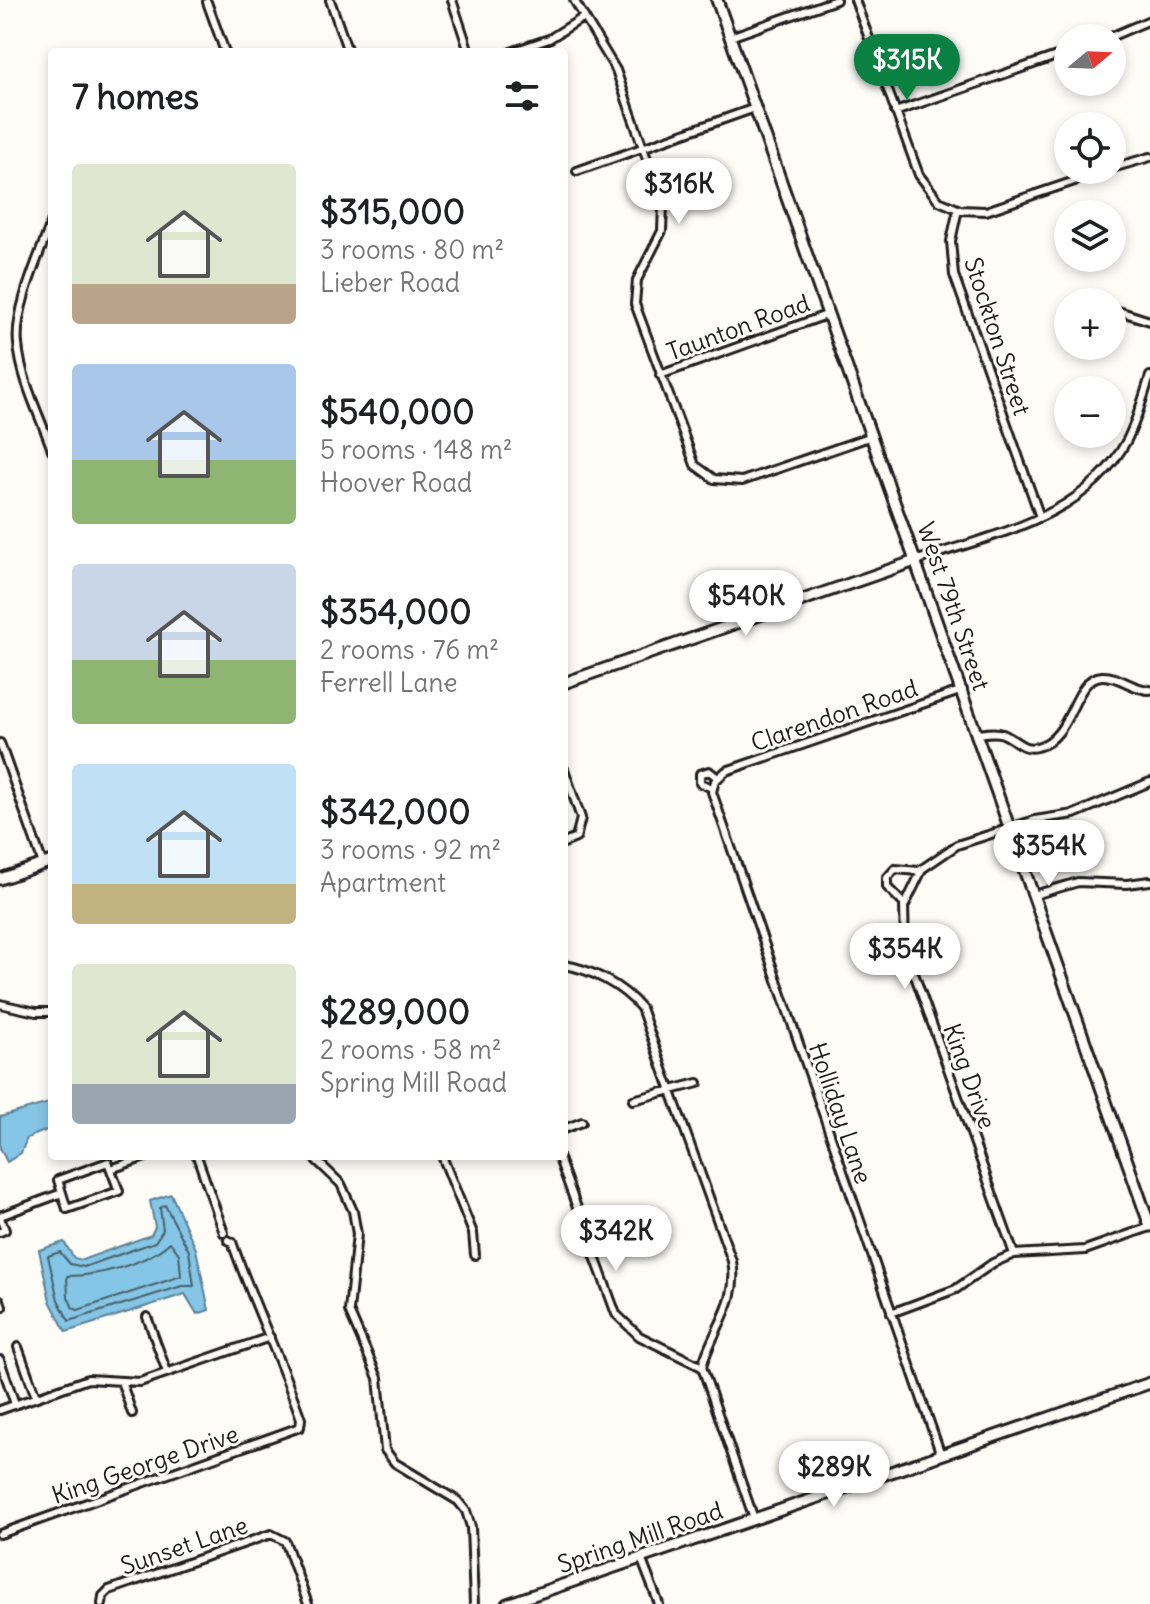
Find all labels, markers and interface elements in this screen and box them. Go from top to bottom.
north arrow [1054,24,1126,96]
map controls [1054,24,1126,448]
pin: $315K [851,34,963,102]
text: $315K [872,43,942,76]
icon: filters [500,74,544,118]
text: 7 homes [72,75,199,118]
button: locate [1054,112,1126,184]
pin: $316K [623,158,735,226]
text: $316K [644,167,714,200]
text: $315,000 [320,190,465,233]
icon: home [136,196,232,292]
button: layers [1054,200,1126,272]
text: 3 rooms · 80 m² [320,233,504,266]
street label: Stockton Street [958,253,1038,419]
text: Lieber Road [320,266,460,299]
street label: Taunton Road [663,287,813,367]
button: + [1054,288,1126,360]
button: − [1054,376,1126,448]
text: $540,000 [320,390,475,433]
icon: home [136,396,232,492]
text: 5 rooms · 148 m² [320,433,513,466]
text: Hoover Road [320,466,472,499]
street label: West 79th Street [911,518,997,694]
pin: $540K [690,570,802,638]
text: $540K [707,579,785,612]
text: $354,000 [320,590,472,633]
icon: home [136,596,232,692]
text: 2 rooms · 76 m² [320,633,499,666]
text: Ferrell Lane [320,666,457,699]
street label: Clarendon Road [747,672,921,758]
text: $342,000 [320,790,471,833]
icon: home [136,796,232,892]
pin: $354K [993,820,1105,888]
text: $354K [1011,829,1087,862]
text: 3 rooms · 92 m² [320,833,501,866]
text: Apartment [320,866,446,899]
pin: $354K [849,923,961,991]
text: $354K [867,932,943,965]
text: $289,000 [320,990,470,1033]
icon: home [136,996,232,1092]
street label: King Drive [937,1019,1003,1133]
text: 2 rooms · 58 m² [320,1033,501,1066]
street label: Holliday Lane [803,1038,879,1188]
text: Spring Mill Road [320,1066,507,1099]
pin: $342K [560,1205,672,1273]
text: $342K [579,1214,653,1247]
street label: King George Drive [48,1418,242,1510]
pin: $289K [778,1441,890,1509]
text: $289K [797,1450,871,1483]
street label: Spring Mill Road [553,1495,727,1579]
street label: Sunset Lane [117,1509,251,1581]

